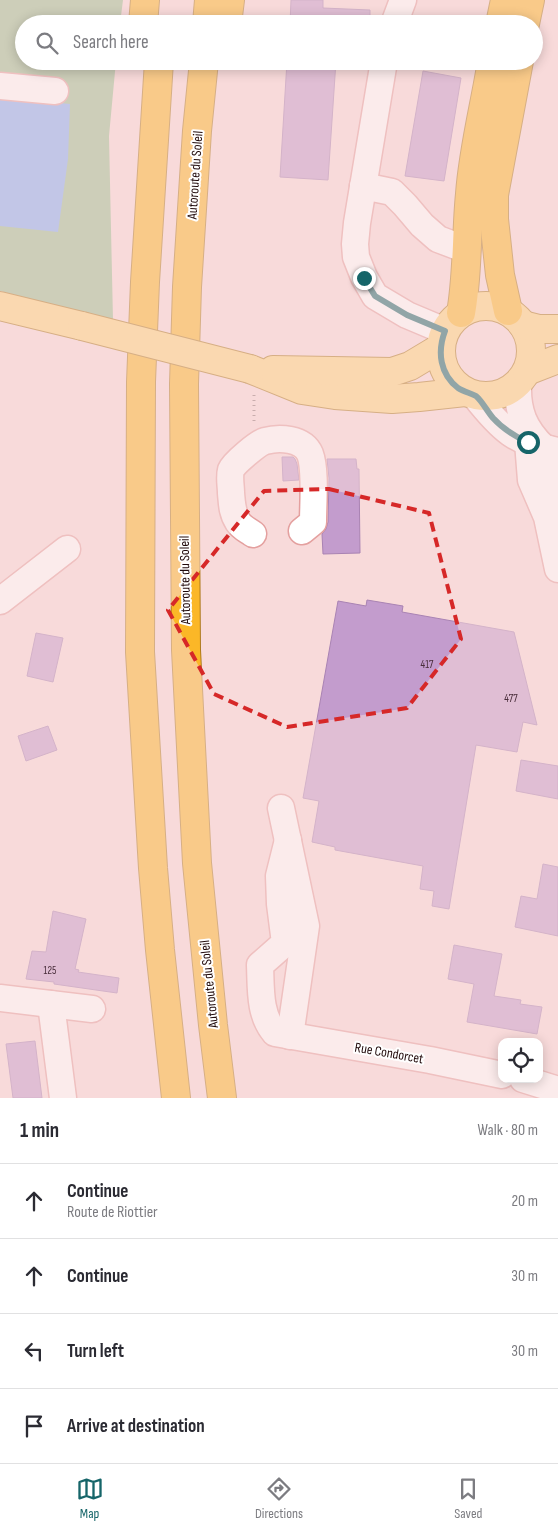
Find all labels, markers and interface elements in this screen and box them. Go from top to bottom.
search box [15,15,543,70]
icon: search [33,29,61,57]
text: Search here [73,31,149,54]
street label: Autoroute du Soleil [183,130,207,221]
route end [353,267,376,290]
route start [517,431,540,454]
street label: Autoroute du Soleil [176,536,194,625]
house number: 417 [421,658,434,671]
house number: 477 [504,692,518,705]
street label: Autoroute du Soleil [196,939,222,1030]
house number: 125 [44,964,56,977]
map controls [498,1038,543,1083]
button: locate [498,1038,543,1083]
street label: Rue Condorcet [353,1039,425,1067]
text: 1 min [20,1118,59,1143]
text: Walk · 80 m [478,1121,538,1140]
text: Continue [67,1180,128,1203]
icon: ahead [20,1187,48,1215]
text: 20 m [511,1192,538,1211]
text: Route de Riottier [67,1203,158,1222]
icon: ahead [20,1262,48,1290]
text: Continue [67,1265,128,1288]
text: 30 m [511,1267,538,1286]
icon: left [20,1337,48,1365]
text: Turn left [67,1340,124,1363]
text: 30 m [511,1342,538,1361]
icon: arrive [20,1412,48,1440]
text: Arrive at destination [67,1415,205,1438]
tab: Map [76,1475,104,1522]
tab: Directions [255,1475,303,1522]
tab: Saved [454,1475,482,1522]

